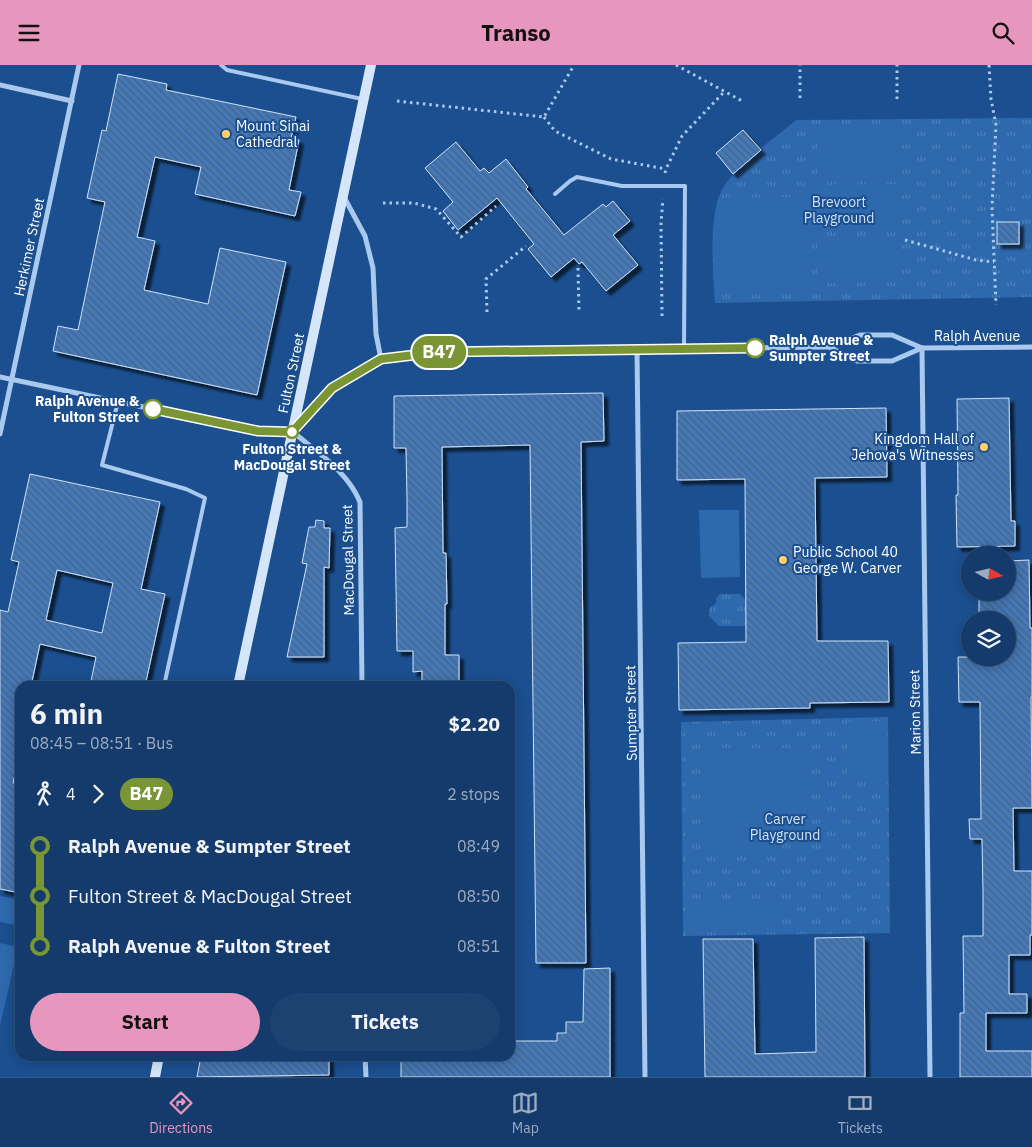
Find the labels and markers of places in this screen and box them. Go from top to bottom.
place label: Mount Sinai Cathedral [236,117,310,151]
marker: Mount Sinai Cathedral [220,128,232,140]
place label: Ralph Avenue & Sumpter Street [769,331,874,365]
marker: Ralph Avenue & Sumpter Street [745,338,765,358]
place label: Ralph Avenue & Fulton Street [35,392,140,426]
marker: Ralph Avenue & Fulton Street [143,399,163,419]
marker: Fulton Street & MacDougal Street [285,425,299,439]
place label: Kingdom Hall of Jehova's Witnesses [851,430,974,464]
place label: Fulton Street & MacDougal Street [234,440,350,474]
marker: Kingdom Hall of Jehova's Witnesses [978,441,990,453]
place label: Public School 40 George W. Carver [793,543,902,577]
marker: Public School 40 George W. Carver [777,554,789,566]

